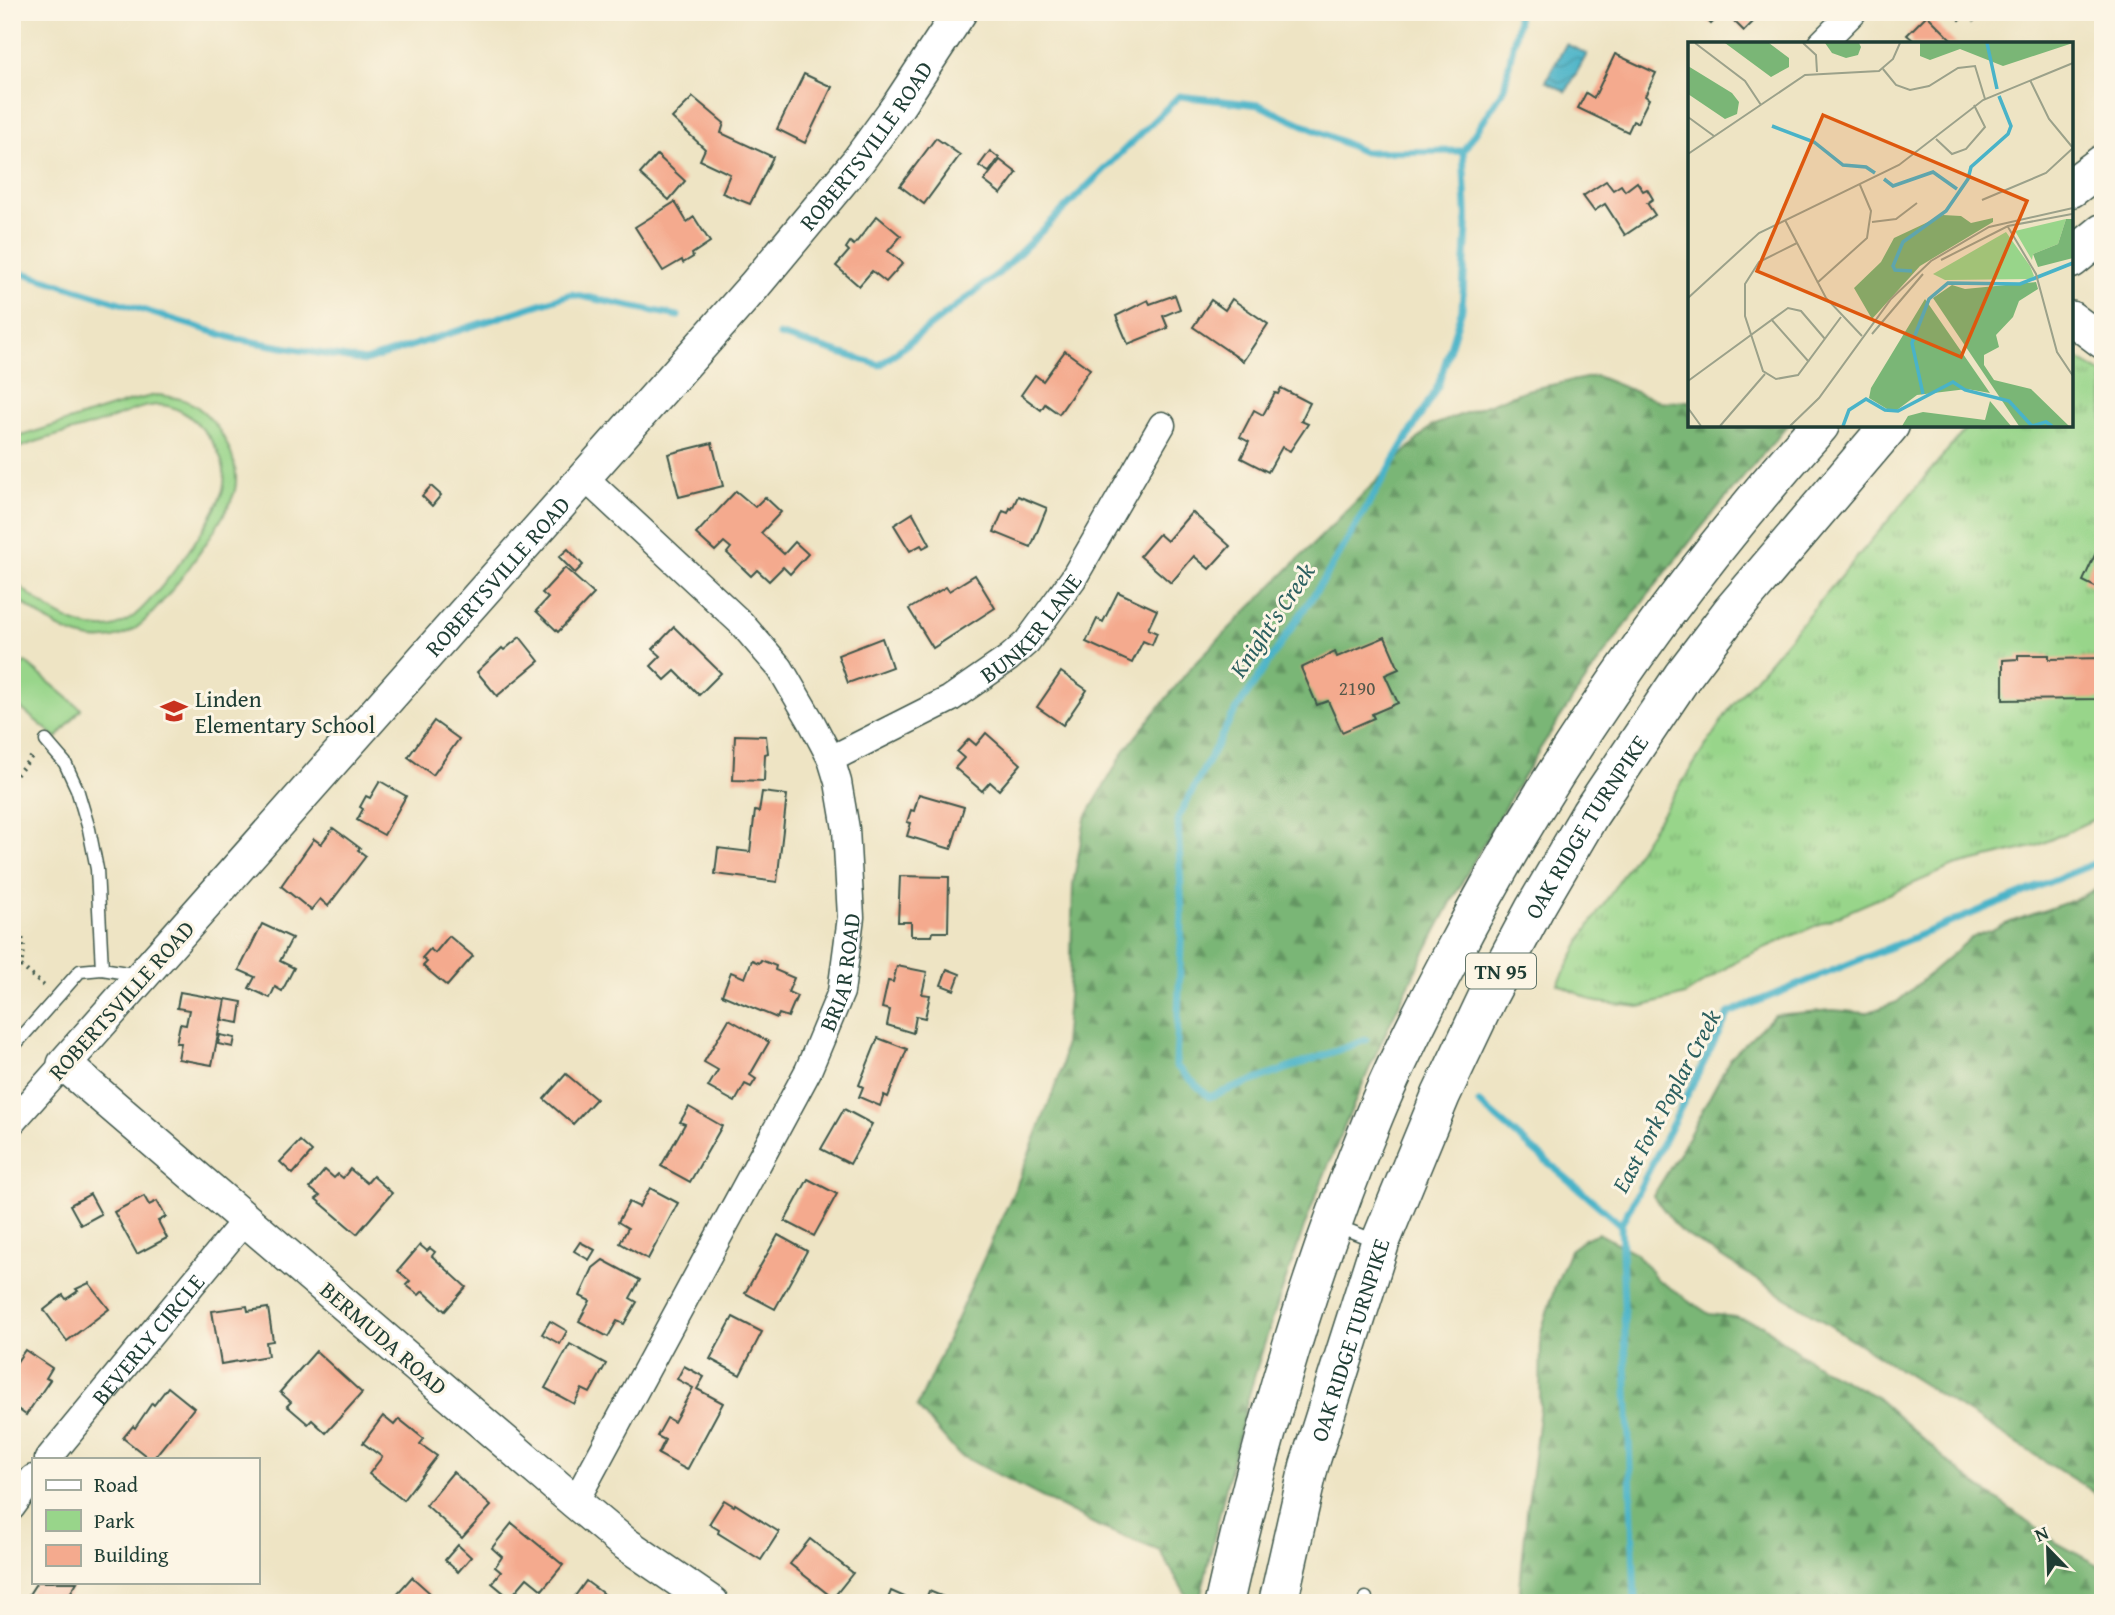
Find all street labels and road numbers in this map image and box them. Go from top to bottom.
street label: ROBERTSVILLE ROAD [791,54,940,237]
street label: ROBERTSVILLE ROAD [417,488,577,663]
street label: BUNKER LANE [973,566,1089,690]
street label: OAK RIDGE TURNPIKE [1516,728,1656,924]
street label: BRIAR ROAD [810,911,868,1036]
street label: ROBERTSVILLE ROAD [40,913,202,1087]
road number: TN 95 [1466,954,1536,988]
street label: OAK RIDGE TURNPIKE [1301,1234,1397,1446]
street label: BEVERLY CIRCLE [83,1266,211,1411]
street label: BERMUDA ROAD [313,1273,455,1403]

